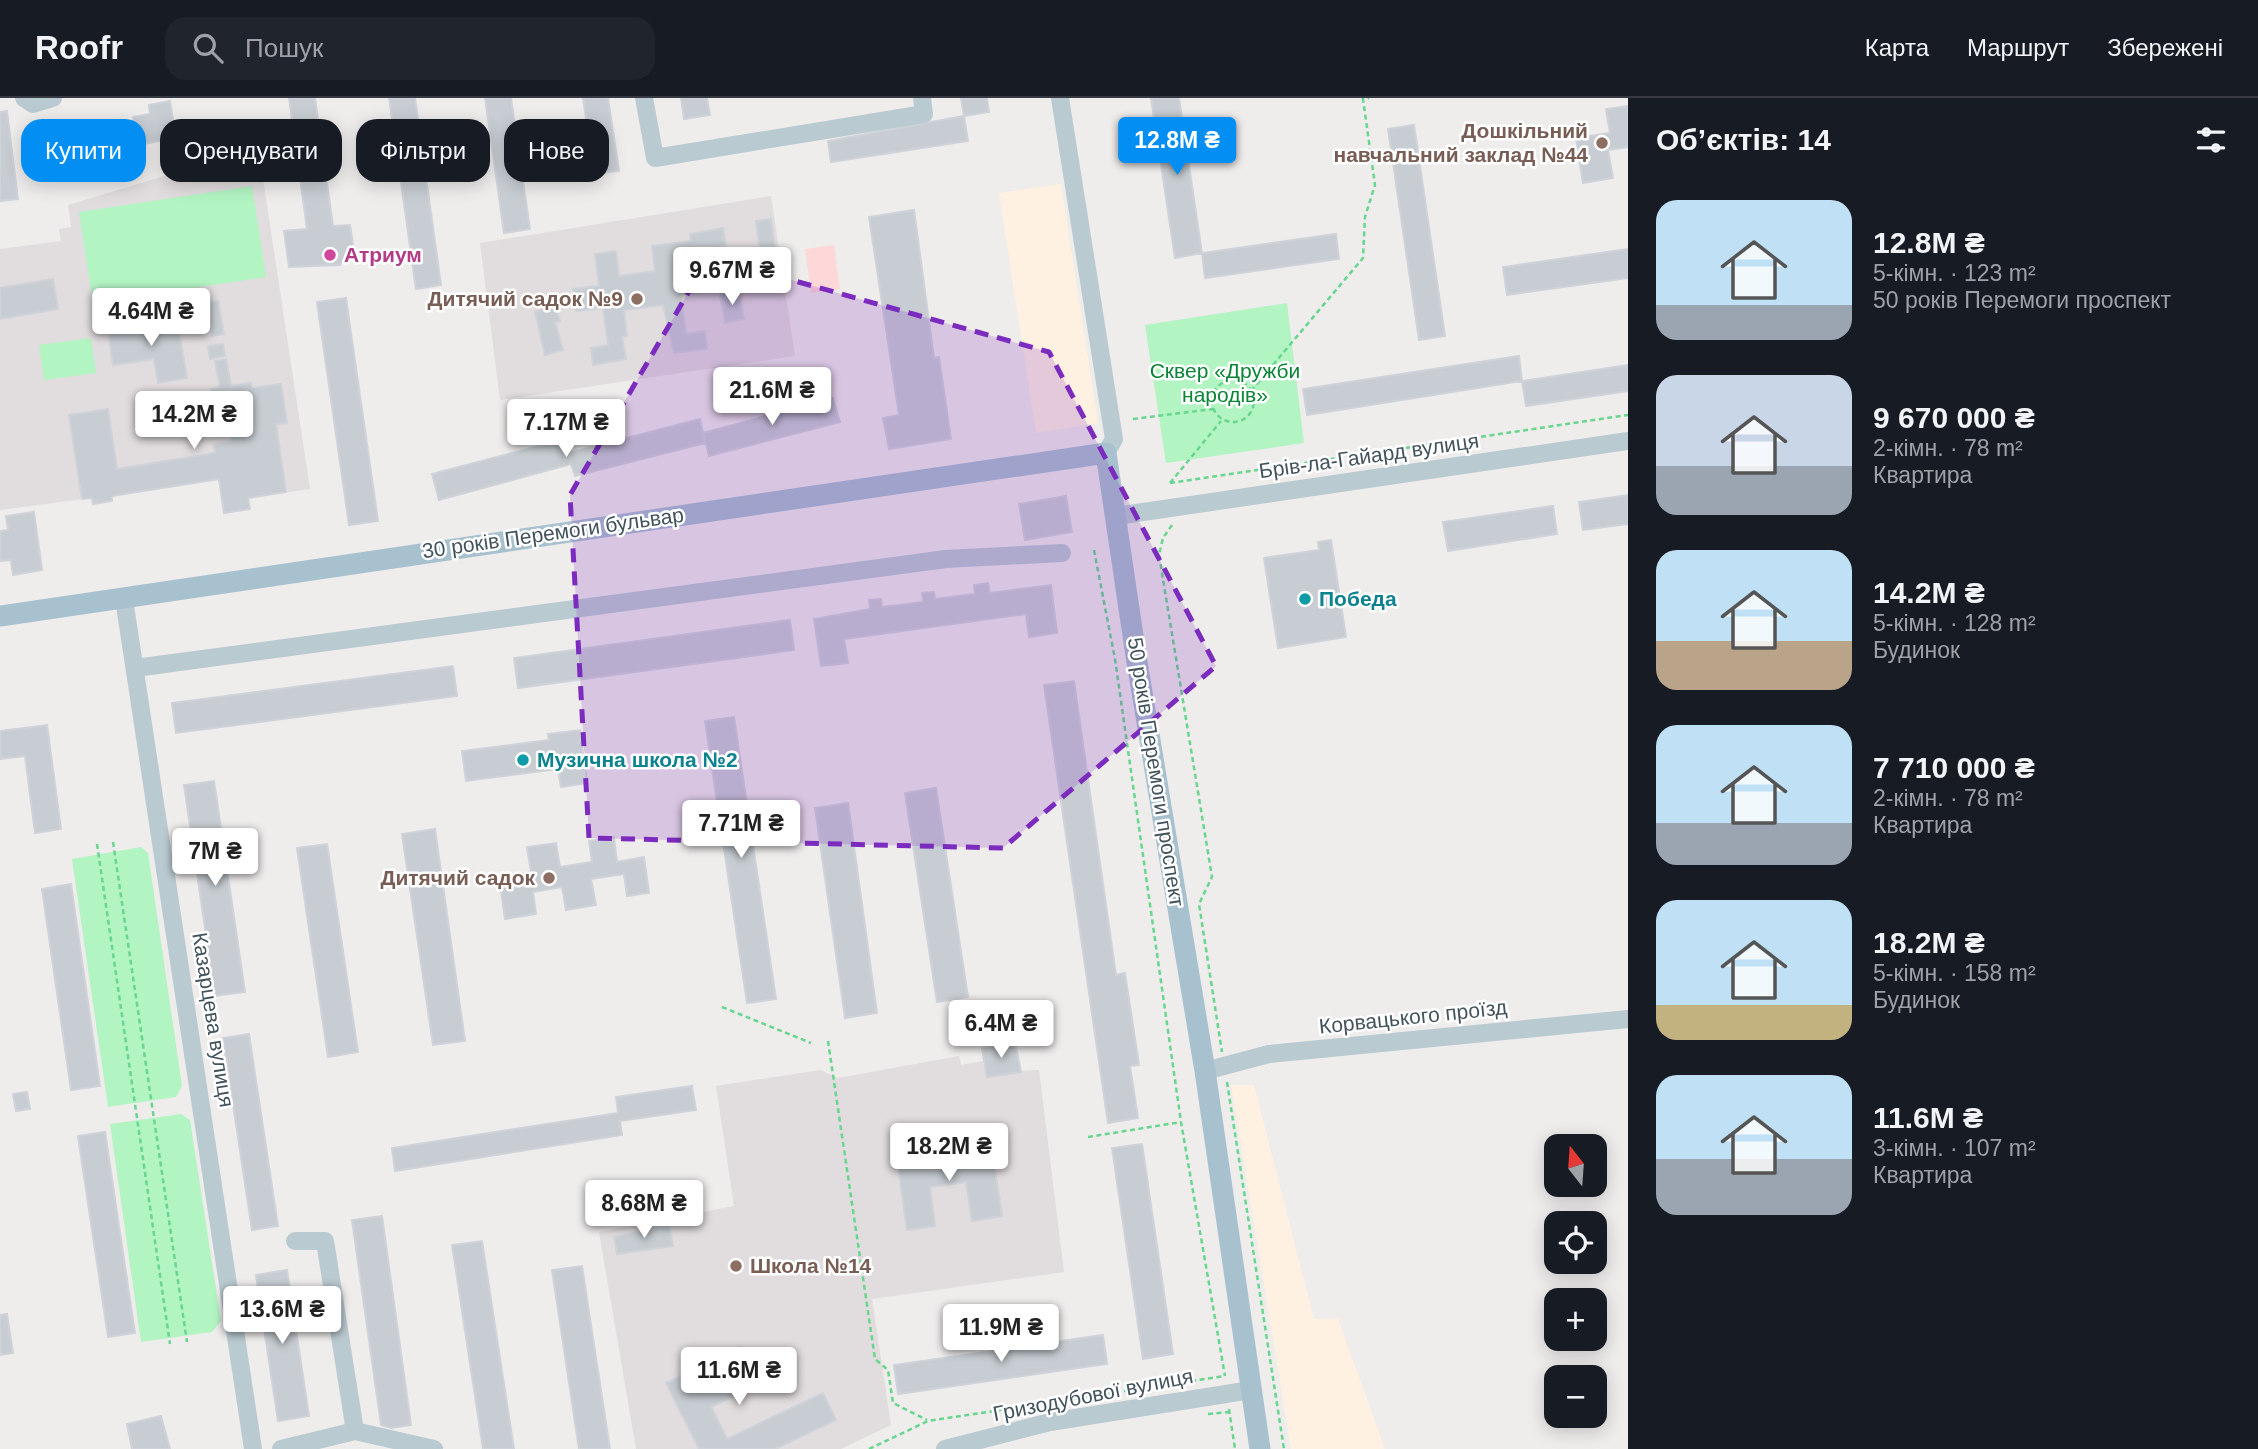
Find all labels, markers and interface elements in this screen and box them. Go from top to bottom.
search box [165,17,655,80]
text: Roofr [35,29,123,66]
icon: search [189,29,227,67]
text: Пошук [245,33,323,63]
text: Карта [1865,34,1929,61]
text: Маршрут [1967,34,2069,61]
text: Збережені [2107,34,2223,61]
pin: 12.8M ₴ [1112,118,1242,177]
chip: Купити [21,119,146,182]
chip: Орендувати [160,119,342,182]
chip: Фільтри [356,119,490,182]
chip: Нове [504,119,609,182]
place label: Дошкільний навчальний заклад №44 [1334,119,1588,166]
icon: filters [2192,121,2230,159]
text: Об’єктів: 14 [1656,123,1831,156]
text: 12.8M ₴ [1134,127,1220,153]
marker: Дошкільний навчальний заклад №44 [1594,135,1610,151]
text: 12.8M ₴ [1873,226,1985,259]
icon: home [1712,228,1796,312]
place label: Атриум [344,243,422,266]
marker: Атриум [322,247,338,263]
pin: 9.67M ₴ [667,248,797,307]
text: 9.67M ₴ [689,257,775,283]
text: 5-кімн. · 123 m² [1873,260,2036,286]
place label: Дитячий садок №9 [428,287,623,310]
text: 50 років Перемоги проспект [1873,287,2171,313]
pin: 4.64M ₴ [86,288,216,348]
marker: Дитячий садок №9 [629,291,645,307]
text: 4.64M ₴ [108,298,194,324]
park label: Сквер «Дружби народів» [1150,359,1300,406]
pin: 21.6M ₴ [707,368,837,427]
text: 21.6M ₴ [729,377,815,403]
pin: 14.2M ₴ [129,392,259,451]
pin: 7.17M ₴ [501,400,631,459]
text: 14.2M ₴ [151,401,237,427]
text: 9 670 000 ₴ [1873,401,2035,434]
icon: home [1712,403,1796,487]
text: 7.17M ₴ [523,409,609,435]
street label: Брів-ла-Гайард вулиця [1257,429,1480,482]
text: 2-кімн. · 78 m² [1873,435,2023,461]
text: Квартира [1873,462,1972,488]
street label: 30 років Перемоги бульвар [421,503,685,562]
text: 14.2M ₴ [1873,576,1985,609]
icon: home [1712,578,1796,662]
place label: Победа [1319,587,1397,610]
marker: Победа [1297,591,1313,607]
text: 5-кімн. · 128 m² [1873,610,2036,636]
street label: 50 років Перемоги проспект [1124,636,1189,909]
text: Будинок [1873,637,1960,663]
place label: Музична школа №2 [537,748,738,771]
text: 7 710 000 ₴ [1873,751,2035,784]
marker: Музична школа №2 [515,752,531,768]
icon: home [1712,753,1796,837]
text: 2-кімн. · 78 m² [1873,785,2023,811]
pin: 7.71M ₴ [676,800,806,860]
text: 7.71M ₴ [698,810,784,836]
text: Квартира [1873,812,1972,838]
pin: 7M ₴ [174,828,256,888]
text: 7M ₴ [188,838,242,864]
place label: Дитячий садок [380,866,535,889]
marker: Дитячий садок [541,870,557,886]
text: 18.2M ₴ [1873,926,1985,959]
icon: home [1712,928,1796,1012]
street label: Казарцева вулиця [188,931,239,1109]
text: 5-кімн. · 158 m² [1873,960,2036,986]
text: Будинок [1873,987,1960,1013]
street label: Корвацького проїзд [1318,995,1508,1038]
pin: 6.4M ₴ [944,1000,1058,1060]
text: 6.4M ₴ [965,1010,1037,1036]
text: 11.6M ₴ [1873,1101,1983,1134]
icon: home [1712,1103,1796,1187]
pin: 18.2M ₴ [884,1124,1014,1183]
text: 18.2M ₴ [906,1133,992,1159]
north arrow [1544,1134,1606,1197]
map controls [1544,1134,1607,1428]
text: 3-кімн. · 107 m² [1873,1135,2036,1161]
text: Квартира [1873,1162,1972,1188]
pin: 8.68M ₴ [579,1180,709,1240]
text: 8.68M ₴ [601,1190,687,1216]
button: locate [1544,1211,1607,1274]
place label: Школа №14 [750,1254,872,1277]
marker: Школа №14 [728,1258,744,1274]
pin: 13.6M ₴ [217,1286,347,1346]
button: + [1544,1288,1607,1351]
text: 13.6M ₴ [239,1296,325,1322]
pin: 11.9M ₴ [936,1304,1066,1364]
text: 11.9M ₴ [959,1314,1043,1340]
pin: 11.6M ₴ [674,1348,804,1407]
text: 11.6M ₴ [697,1357,781,1383]
street label: Гризодубової вулиця [991,1364,1195,1425]
button: − [1544,1365,1607,1428]

